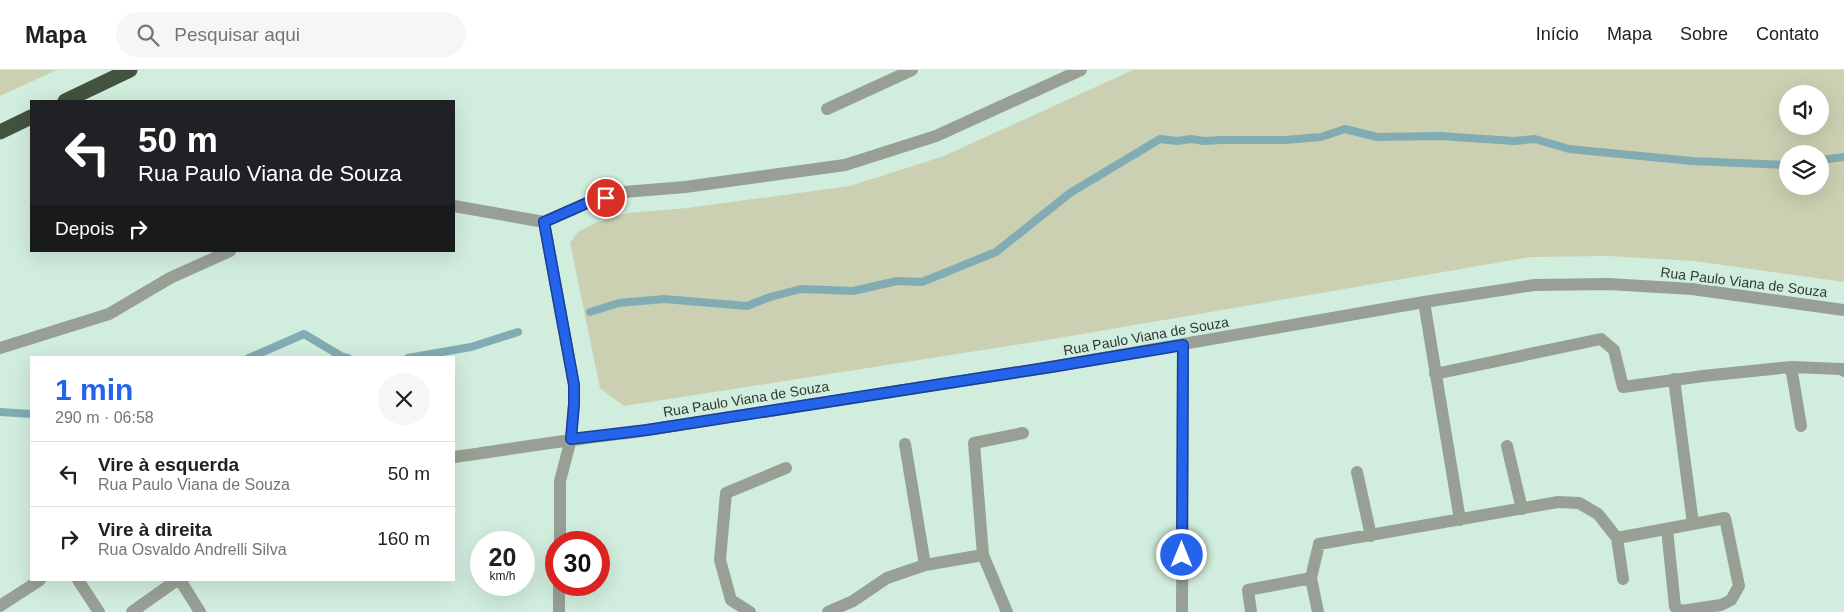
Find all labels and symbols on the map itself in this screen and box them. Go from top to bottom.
pin [585,177,627,219]
street label: Rua Paulo Viana de Souza [1660,264,1828,300]
street label: Rua Paulo Viana de Souza [1062,314,1230,358]
street label: Rua Paulo Viana de Souza [662,378,830,420]
position arrow [1155,528,1207,580]
speed limit sign: 30 [545,531,610,596]

